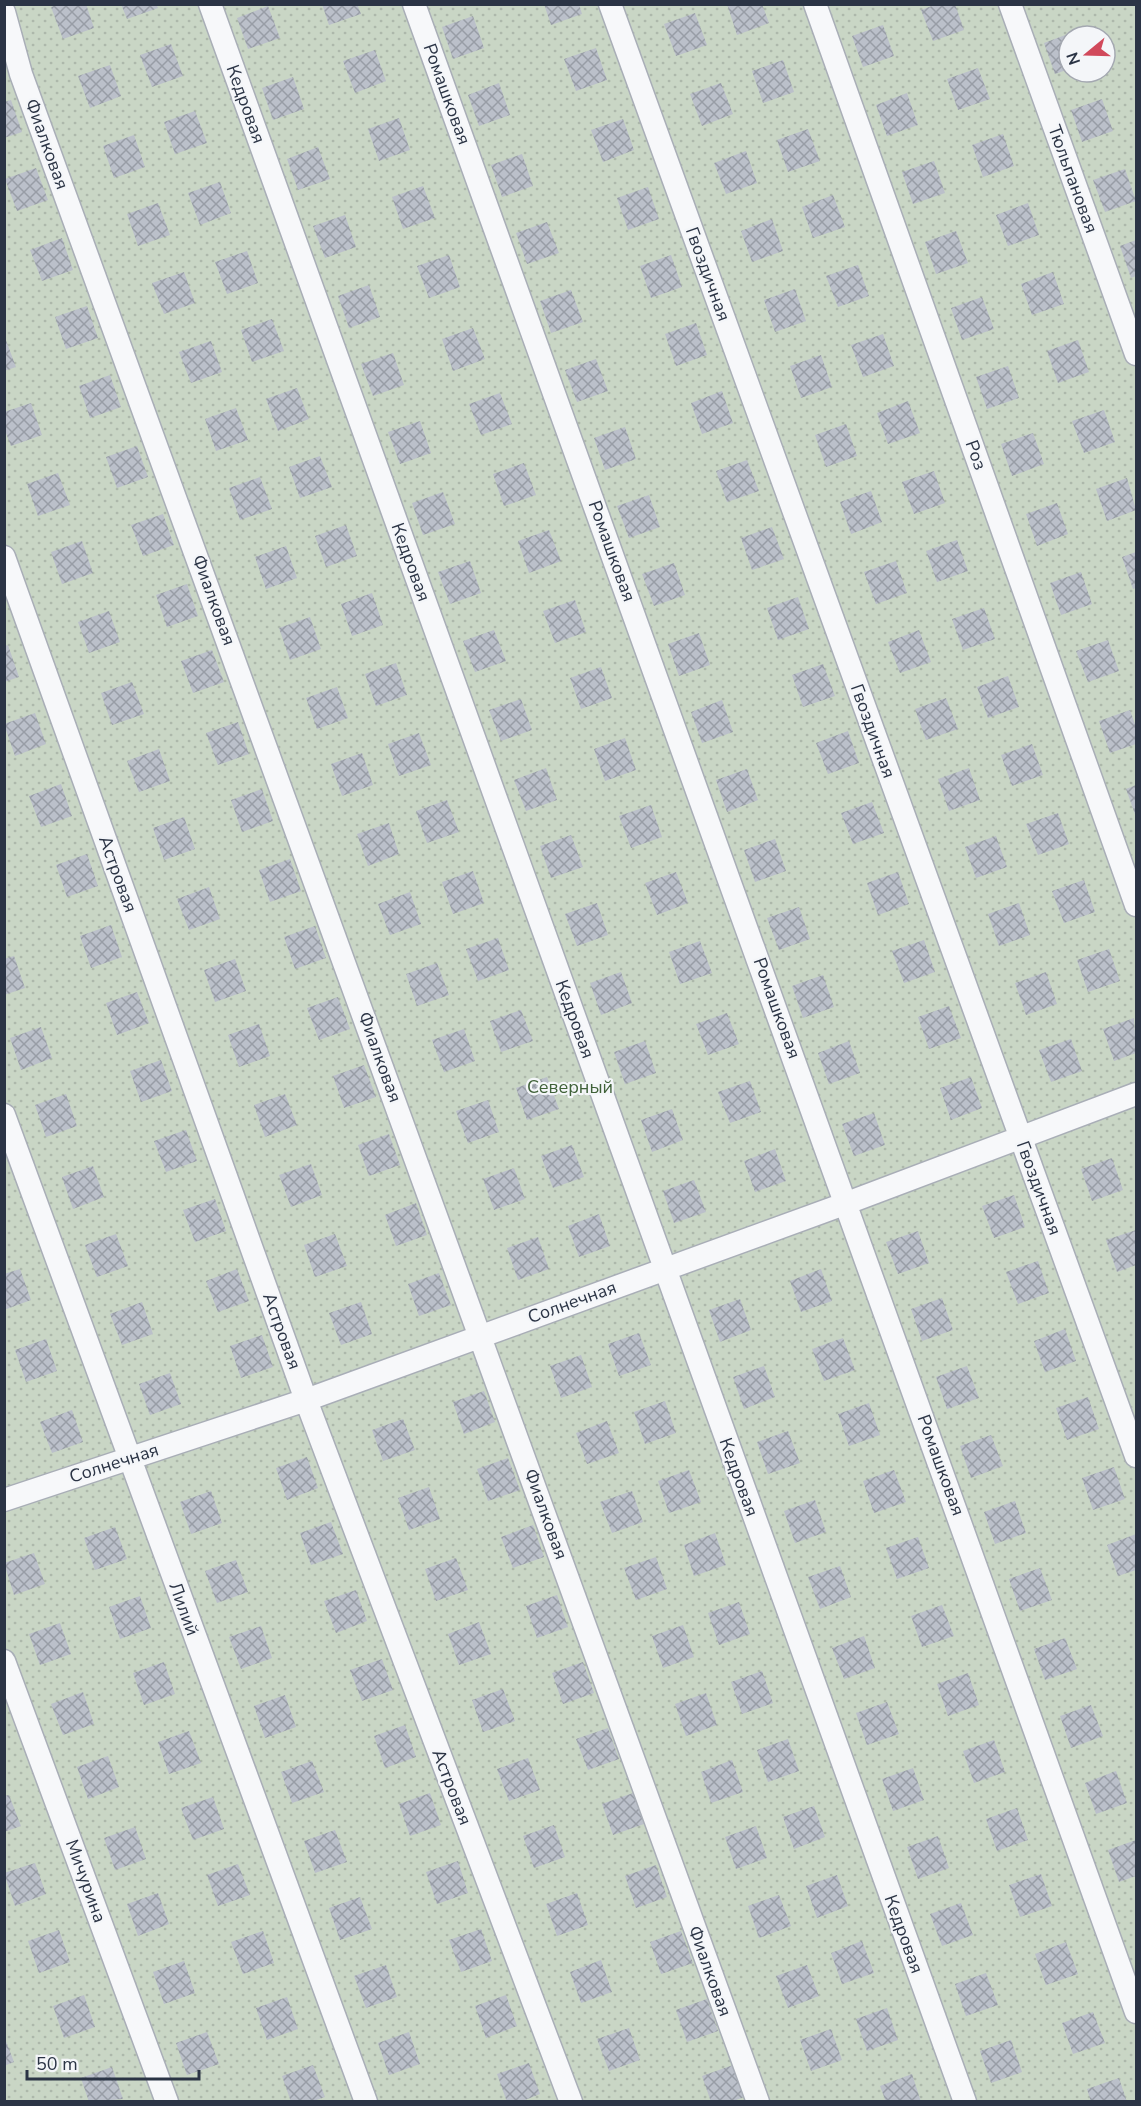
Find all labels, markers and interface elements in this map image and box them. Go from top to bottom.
north arrow [1057,24,1117,84]
street label: Ромашковая [418,40,476,148]
text: N [1061,49,1086,68]
street label: Кедровая [221,61,271,147]
street label: Фиалковая [20,95,74,193]
street label: Тюльпановая [1042,122,1104,236]
street label: Гвоздичная [680,224,736,324]
street label: Роз [960,437,992,473]
street label: Ромашковая [583,497,641,605]
street label: Кедровая [386,519,436,605]
street label: Фиалковая [187,551,241,649]
street label: Гвоздичная [845,681,901,781]
street label: Астровая [93,832,143,916]
street label: Ромашковая [748,954,806,1062]
street label: Кедровая [550,976,600,1062]
street label: Фиалковая [353,1008,407,1106]
park label: Северный [527,1075,613,1099]
street label: Гвоздичная [1011,1138,1067,1238]
street label: Солнечная [524,1275,620,1329]
street label: Астровая [257,1289,307,1373]
street label: Ромашковая [912,1411,970,1519]
street label: Кедровая [714,1434,764,1520]
street label: Солнечная [66,1437,162,1489]
street label: Фиалковая [519,1465,573,1563]
street label: Лилий [163,1579,205,1639]
street label: Астровая [427,1745,477,1829]
street label: Мичурина [60,1836,112,1926]
street label: Кедровая [879,1891,929,1977]
street label: Фиалковая [683,1922,737,2020]
scale bar [27,2043,200,2081]
text: 50 m [36,2052,78,2076]

